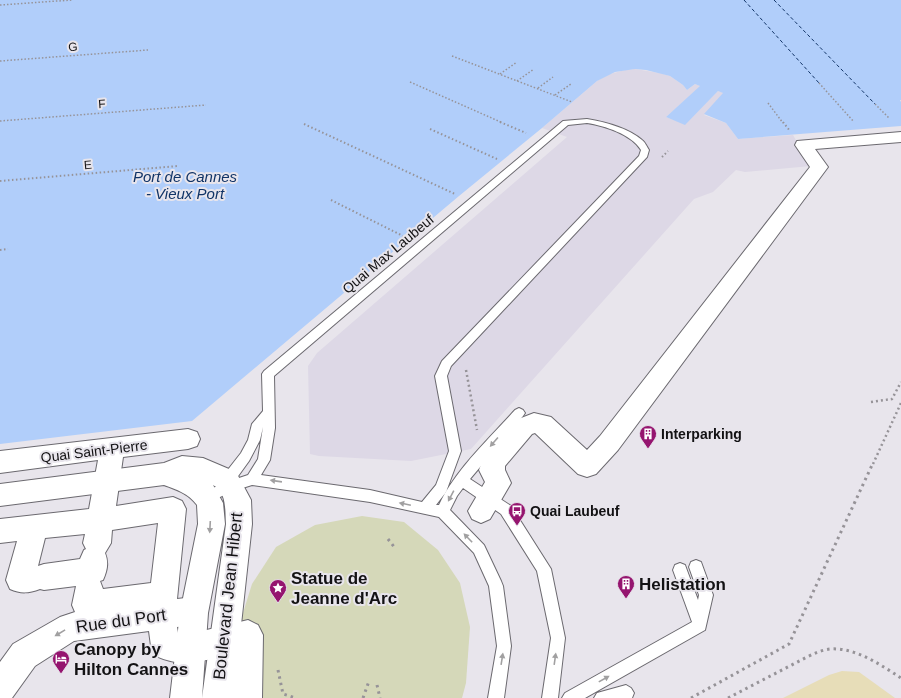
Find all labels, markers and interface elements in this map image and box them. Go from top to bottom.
street label: G [68,40,78,54]
street label: F [98,97,106,111]
street label: E [83,158,93,172]
water label: Port de Cannes - Vieux Port [133,168,238,202]
street label: Quai Max Laubeuf [339,211,437,297]
building icon: Interparking [638,424,658,449]
place label: Interparking [661,426,742,442]
street label: Quai Saint-Pierre [40,436,148,465]
one-way arrow [489,437,498,447]
one-way arrow [270,478,283,484]
one-way arrow [448,490,454,501]
one-way arrow [398,500,411,506]
bus stop icon: Quai Laubeuf [507,501,527,526]
place label: Quai Laubeuf [530,503,620,519]
street label: Boulevard Jean Hibert [210,511,246,681]
one-way arrow [207,521,213,534]
one-way arrow [463,533,473,543]
place label: Statue de Jeanne d'Arc [291,569,397,608]
building icon: Helistation [616,574,636,599]
place label: Helistation [639,575,726,594]
place icon: Statue de Jeanne d'Arc [268,578,288,603]
street label: Rue du Port [75,605,168,637]
one-way arrow [55,629,65,637]
place label: Canopy by Hilton Cannes [74,640,188,679]
hotel icon: Canopy by Hilton Cannes [51,649,71,674]
one-way arrow [499,653,505,666]
one-way arrow [552,653,558,665]
one-way arrow [598,676,610,682]

